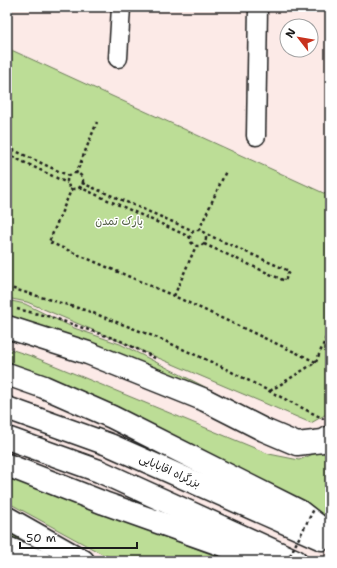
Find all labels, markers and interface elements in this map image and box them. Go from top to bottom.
north arrow [279,18,319,58]
text: N [282,25,300,41]
park label: پارک تمدن [95,214,143,229]
street label: بزرگراه اقابابایی [137,451,203,491]
scale bar [20,524,137,550]
text: 50 m [26,530,56,546]

